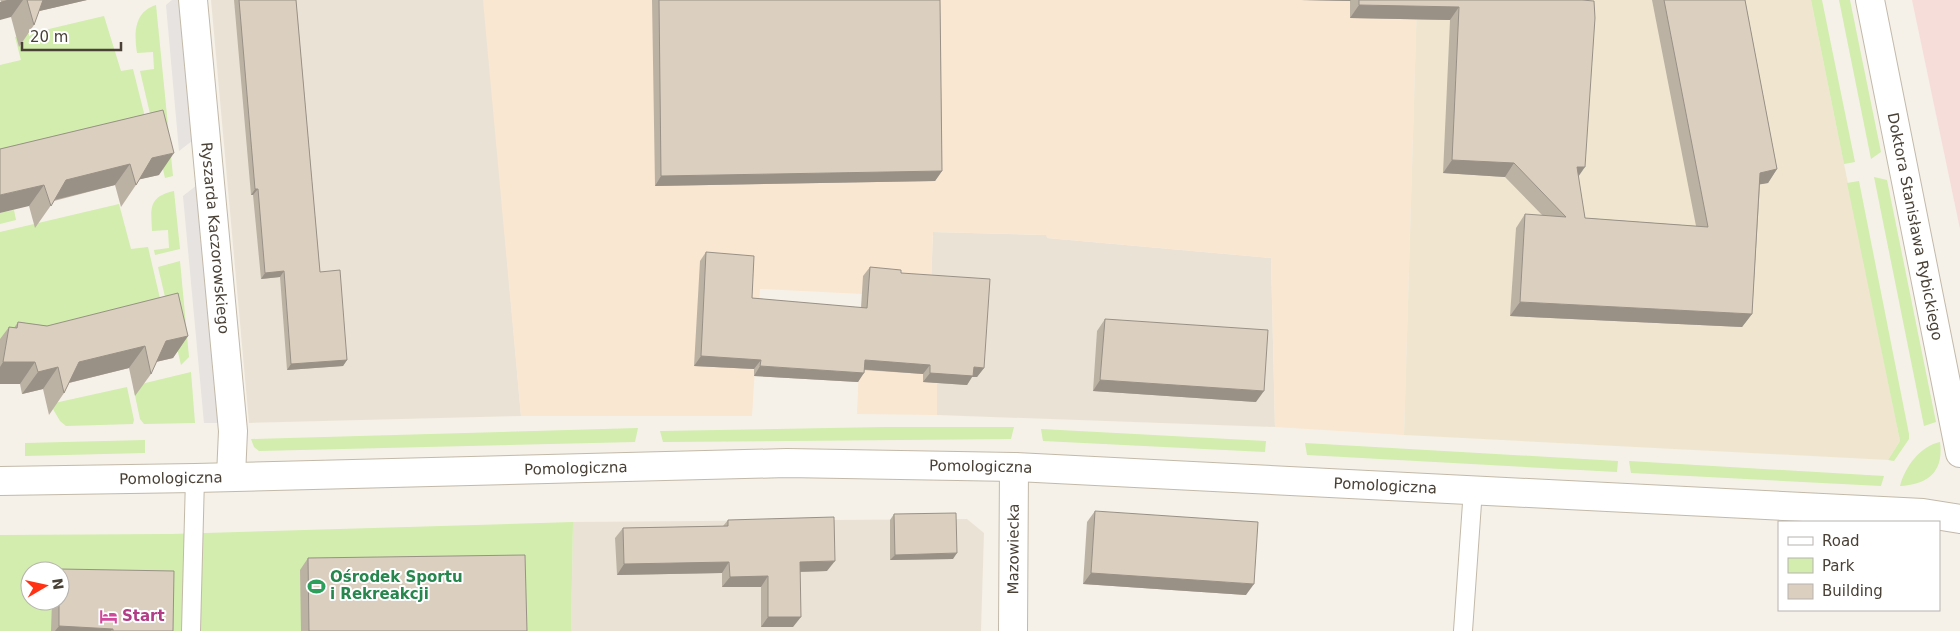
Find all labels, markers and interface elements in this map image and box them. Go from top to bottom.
scale bar [22,20,121,52]
text: 20 m [30,28,68,46]
street label: Doktora Stanisława Rybickiego [1884,111,1946,342]
street label: Ryszarda Kaczorowskiego [197,141,233,335]
street label: Pomologiczna [929,457,1033,477]
street label: Pomologiczna [524,458,628,479]
street label: Pomologiczna [119,468,223,488]
street label: Pomologiczna [1333,474,1437,497]
street label: Mazowiecka [1004,504,1023,594]
legend [1778,521,1940,611]
text: Road [1822,532,1860,550]
text: Park [1822,557,1855,575]
north arrow [20,561,70,611]
place label: Ośrodek Sportu i Rekreakcji [330,568,463,603]
sports icon: Ośrodek Sportu i Rekreakcji [306,576,326,596]
text: N [49,577,67,591]
text: Building [1822,582,1883,600]
hotel icon: Start [98,606,118,626]
place label: Start [122,607,165,625]

